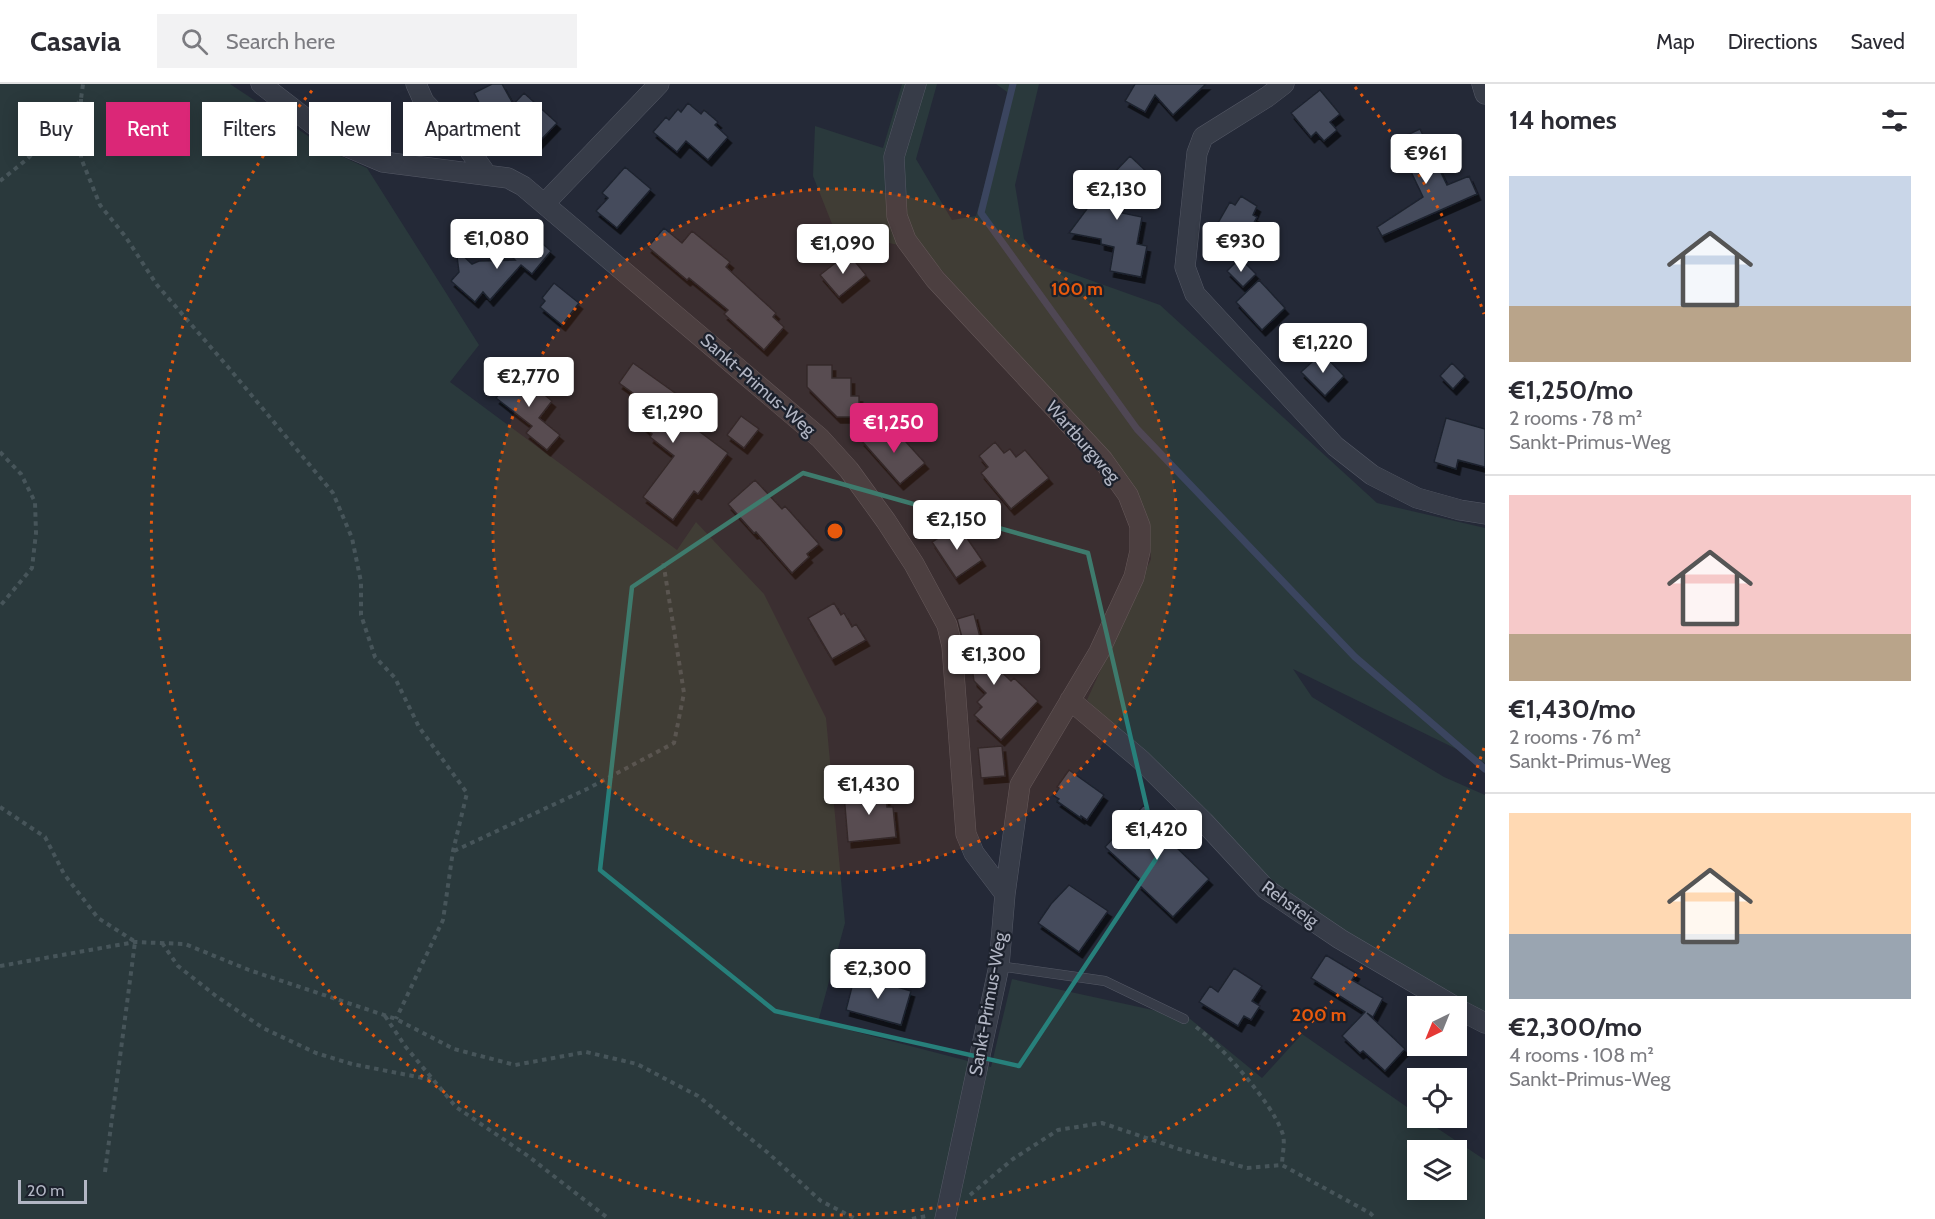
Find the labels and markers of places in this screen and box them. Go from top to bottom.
pin: €961 [1390,134,1462,185]
pin: €2,130 [1068,170,1166,221]
pin: €1,080 [448,219,546,270]
pin: €930 [1205,222,1277,273]
pin: €1,090 [794,224,892,275]
pin: €1,220 [1274,323,1372,374]
pin: €2,770 [480,357,578,408]
pin: €1,290 [624,393,722,444]
pin: €1,250 [845,403,943,454]
pin: €2,150 [908,500,1006,551]
centre of rings [825,521,845,541]
pin: €1,300 [945,635,1043,686]
pin: €1,430 [820,765,918,816]
pin: €1,420 [1108,810,1206,861]
pin: €2,300 [829,949,927,1000]

